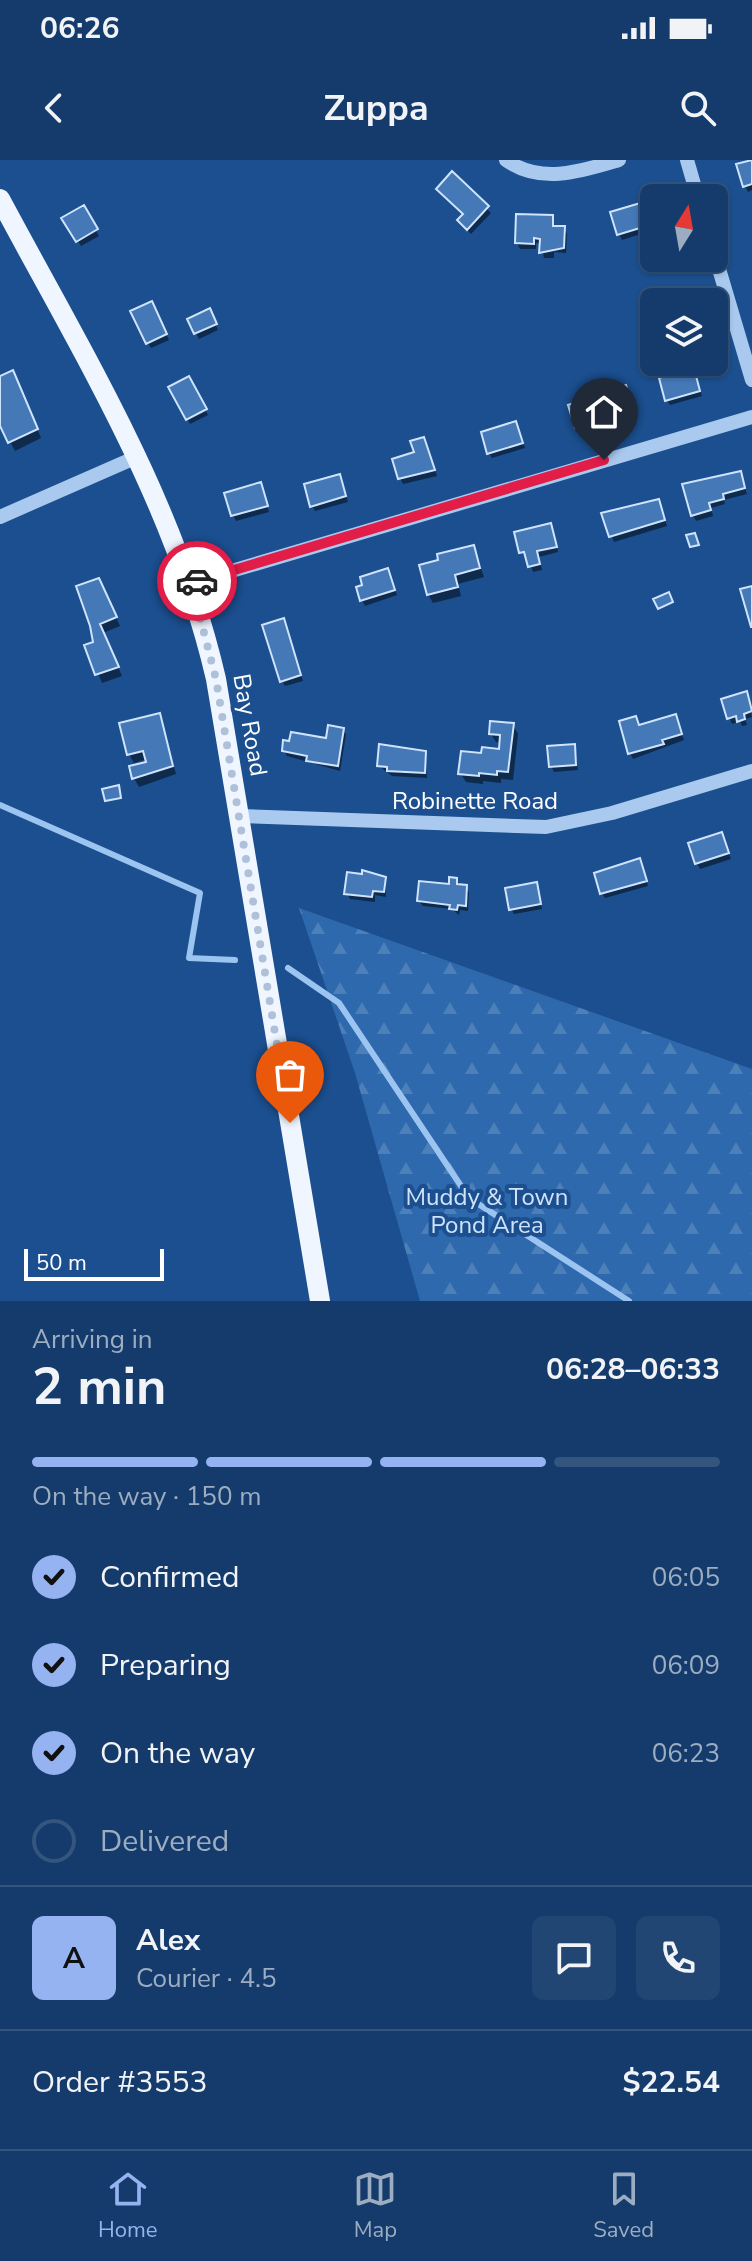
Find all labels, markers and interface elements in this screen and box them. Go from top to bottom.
text: 06:26 [40,8,119,49]
text: Zuppa [323,84,429,133]
icon: back [32,86,76,130]
icon: search [676,86,720,130]
north arrow [640,184,728,272]
map controls [640,184,728,376]
button: layers [640,288,728,376]
pin [570,378,638,460]
icon: home [582,390,626,434]
courier [157,541,237,621]
icon: car [175,559,219,603]
street label: Bay Road [225,671,275,779]
street label: Robinette Road [392,785,558,817]
pin [256,1041,324,1123]
icon: bag [268,1053,312,1097]
park label: Muddy & Town Pond Area [406,1181,568,1241]
scale bar [24,1245,164,1281]
text: 50 m [36,1248,87,1278]
text: Arriving in [32,1322,153,1357]
text: 06:28–06:33 [546,1349,720,1390]
text: 2 min [32,1351,167,1422]
text: On the way · 150 m [32,1479,261,1514]
icon: check [32,1555,76,1599]
text: Confirmed [100,1557,240,1598]
text: 06:05 [652,1560,720,1595]
icon: check [32,1643,76,1687]
text: Preparing [100,1645,231,1686]
text: 06:09 [652,1648,720,1683]
icon: check [32,1731,76,1775]
text: On the way [100,1733,255,1774]
text: 06:23 [652,1736,720,1771]
text: Delivered [100,1821,229,1862]
button: chat [532,1916,616,2000]
button: phone [636,1916,720,2000]
text: Alex [136,1920,200,1961]
text: A [63,1938,85,1979]
text: Courier · 4.5 [136,1961,277,1996]
text: Order #3553 [32,2062,207,2103]
text: $22.54 [623,2062,720,2103]
tab: Home [98,2167,157,2245]
tab: Map [353,2167,397,2245]
tab: Saved [593,2167,654,2245]

